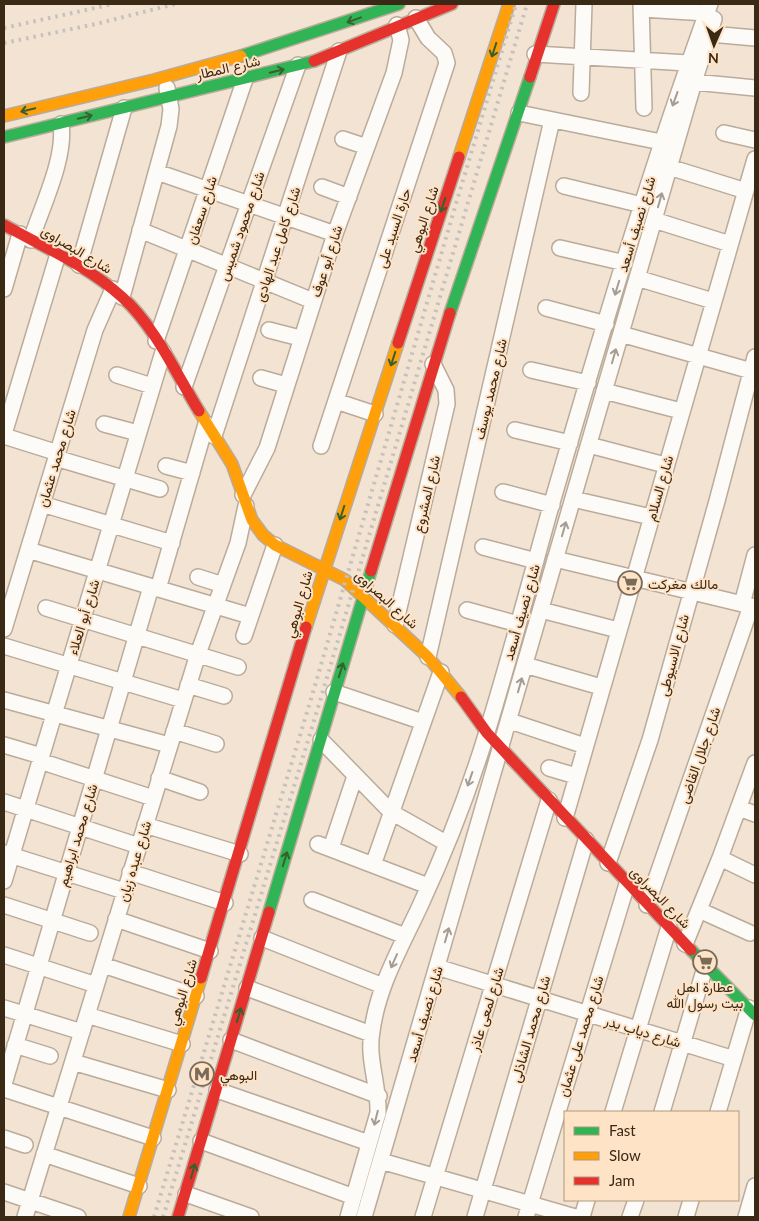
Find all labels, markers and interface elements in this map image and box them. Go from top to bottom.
one-way arrow [346,16,362,26]
north arrow [689,20,739,70]
one-way arrow [489,42,498,58]
text: N [708,50,719,67]
street label: شارع المطار [193,51,262,86]
one-way arrow [269,66,285,75]
one-way arrow [670,91,679,106]
one-way arrow [21,106,37,115]
one-way arrow [77,112,93,122]
street label: شارع محمود شميس [214,169,271,284]
street label: شارع سعفان [182,174,223,247]
street label: شارع نصيف أسعد [613,174,661,275]
street label: شارع كامل عبد الهادى [250,184,306,304]
street label: شارع البوهي [404,184,446,256]
street label: حارة السيد على [372,186,415,270]
one-way arrow [655,193,665,209]
one-way arrow [438,196,448,212]
street label: شارع البصراوى [37,221,116,279]
street label: شارع أبو عوف [306,223,348,300]
one-way arrow [612,279,622,295]
street label: شارع محمد يوسف [470,337,513,442]
one-way arrow [610,349,620,365]
one-way arrow [388,351,397,366]
street label: شارع محمد عثمان [33,407,82,510]
street label: شارع السلام [642,453,679,524]
street label: شارع المشروع [409,454,446,535]
one-way arrow [337,505,346,521]
one-way arrow [560,521,570,537]
street label: شارع نصيف أسعد [499,562,546,663]
street label: شارع البصراوى [350,566,422,634]
street label: شارع البوهي [280,569,320,641]
supermarket icon: مالك مغركت [617,570,643,596]
place label: مالك مغركت [648,575,718,593]
street label: شارع أبو العلاء [63,577,105,658]
street label: شارع الاسيوطى [654,612,695,699]
one-way arrow [336,662,346,678]
one-way arrow [516,678,525,694]
street label: شارع جلال القاضى [675,705,726,806]
one-way arrow [465,771,475,787]
street label: شارع محمد ابراهيم [53,782,104,889]
street label: شارع عبده زيان [114,818,157,904]
one-way arrow [281,852,291,868]
street label: شارع البصراوى [625,862,695,934]
one-way arrow [442,928,452,944]
supermarket icon: عطارة اهل بيت رسول الله [692,949,718,975]
one-way arrow [389,953,398,968]
street label: شارع البوهي [164,957,204,1029]
street label: شارع نصيف أسعد [402,964,449,1065]
street label: شارع لمعى عاذر [465,965,510,1055]
street label: شارع محمد على عثمان [553,973,609,1099]
street label: شارع محمد الشاذلى [507,974,556,1085]
place label: عطارة اهل بيت رسول الله [667,978,743,1013]
one-way arrow [234,1007,244,1023]
street label: شارع دياب بدر [601,1011,683,1053]
metro station icon: البوهي [189,1061,215,1087]
place label: البوهي [220,1066,257,1087]
one-way arrow [371,1110,380,1126]
legend [564,1111,739,1201]
text: Fast [609,1121,636,1139]
text: Slow [609,1146,641,1164]
one-way arrow [188,1163,198,1179]
text: Jam [609,1171,635,1189]

